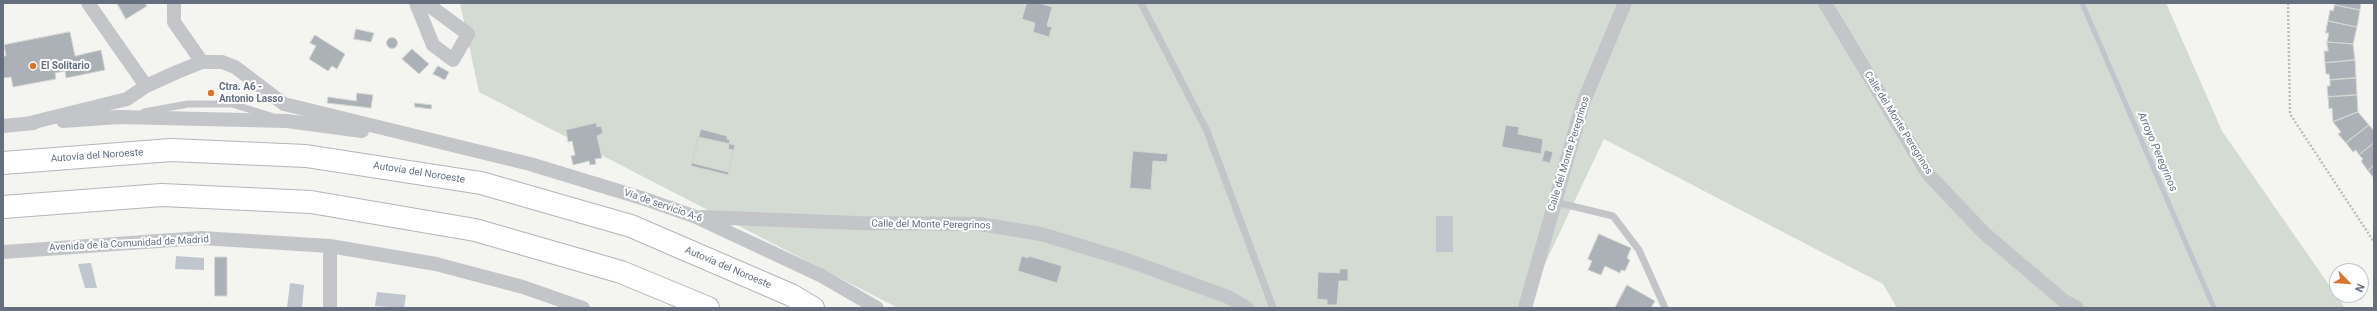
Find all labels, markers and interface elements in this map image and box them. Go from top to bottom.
place label: El Solitario [41,60,90,72]
marker: El Solitario [28,61,38,71]
street label: Calle del Monte Peregrinos [1861,69,1935,177]
place label: Ctra. A6 - Antonio Lasso [219,81,283,104]
marker: Ctra. A6 - Antonio Lasso [206,88,216,98]
street label: Calle del Monte Peregrinos [1546,95,1592,213]
water label: Arroyo Peregrinos [2134,110,2180,194]
street label: Autovía del Noroeste [50,147,144,165]
street label: Autovía del Noroeste [372,160,466,186]
street label: Vía de servicio A-6 [622,187,704,225]
street label: Calle del Monte Peregrinos [871,218,991,232]
street label: Avenida de la Comunidad de Madrid [49,234,209,254]
street label: Autovía del Noroeste [683,244,773,292]
north arrow [2329,263,2369,303]
text: N [2352,282,2367,294]

